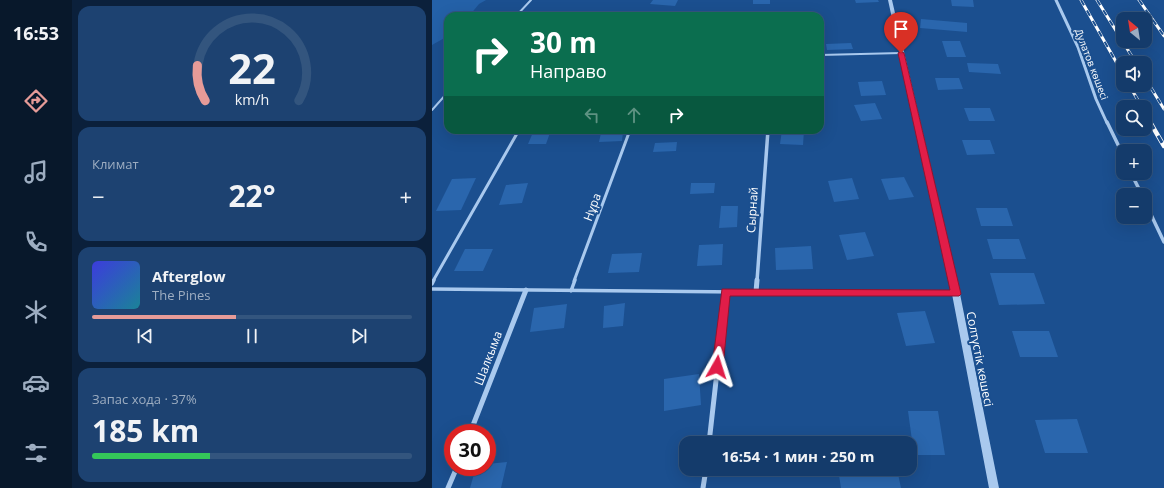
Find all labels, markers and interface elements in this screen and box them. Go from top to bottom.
pin [884,12,918,53]
north arrow [1116,12,1152,48]
map controls [1116,12,1152,224]
icon: arrive [890,18,912,40]
text: 16:53 [13,21,59,45]
text: 30 m [530,23,597,61]
street label: Дулатов көшесі [1072,26,1112,102]
icon: right [464,28,516,80]
text: 22 [228,40,276,96]
button: sound [1116,56,1152,92]
text: Направо [530,59,607,83]
icon: directions [22,87,50,115]
text: km/h [235,90,269,109]
button: search [1116,100,1152,136]
icon: left [581,104,603,126]
icon: ahead [623,104,645,126]
icon: right [665,104,687,126]
button: + [1116,144,1152,180]
text: Климат [92,155,139,173]
icon: music [22,158,50,186]
text: 22° [228,175,276,216]
text: − [92,181,105,211]
text: + [399,181,412,211]
street label: Сырнай [742,186,762,234]
button: − [1116,188,1152,224]
street label: Нұра [579,191,605,223]
icon: phone [22,228,50,256]
text: Afterglow [152,266,226,286]
text: The Pines [152,286,210,304]
icon: climate [22,298,50,326]
street label: Солтүстік көшесі [962,310,998,408]
icon: previous [134,325,156,347]
icon: pause [241,325,263,347]
icon: next [348,325,370,347]
street label: Шалкыма [470,328,506,388]
position arrow [696,346,738,388]
icon: car [22,369,50,397]
text: Запас хода · 37% [92,390,197,408]
text: 185 km [92,410,199,451]
speed limit sign: 30 [444,424,496,476]
icon: filters [22,439,50,467]
text: 16:54 · 1 мин · 250 m [722,446,874,466]

